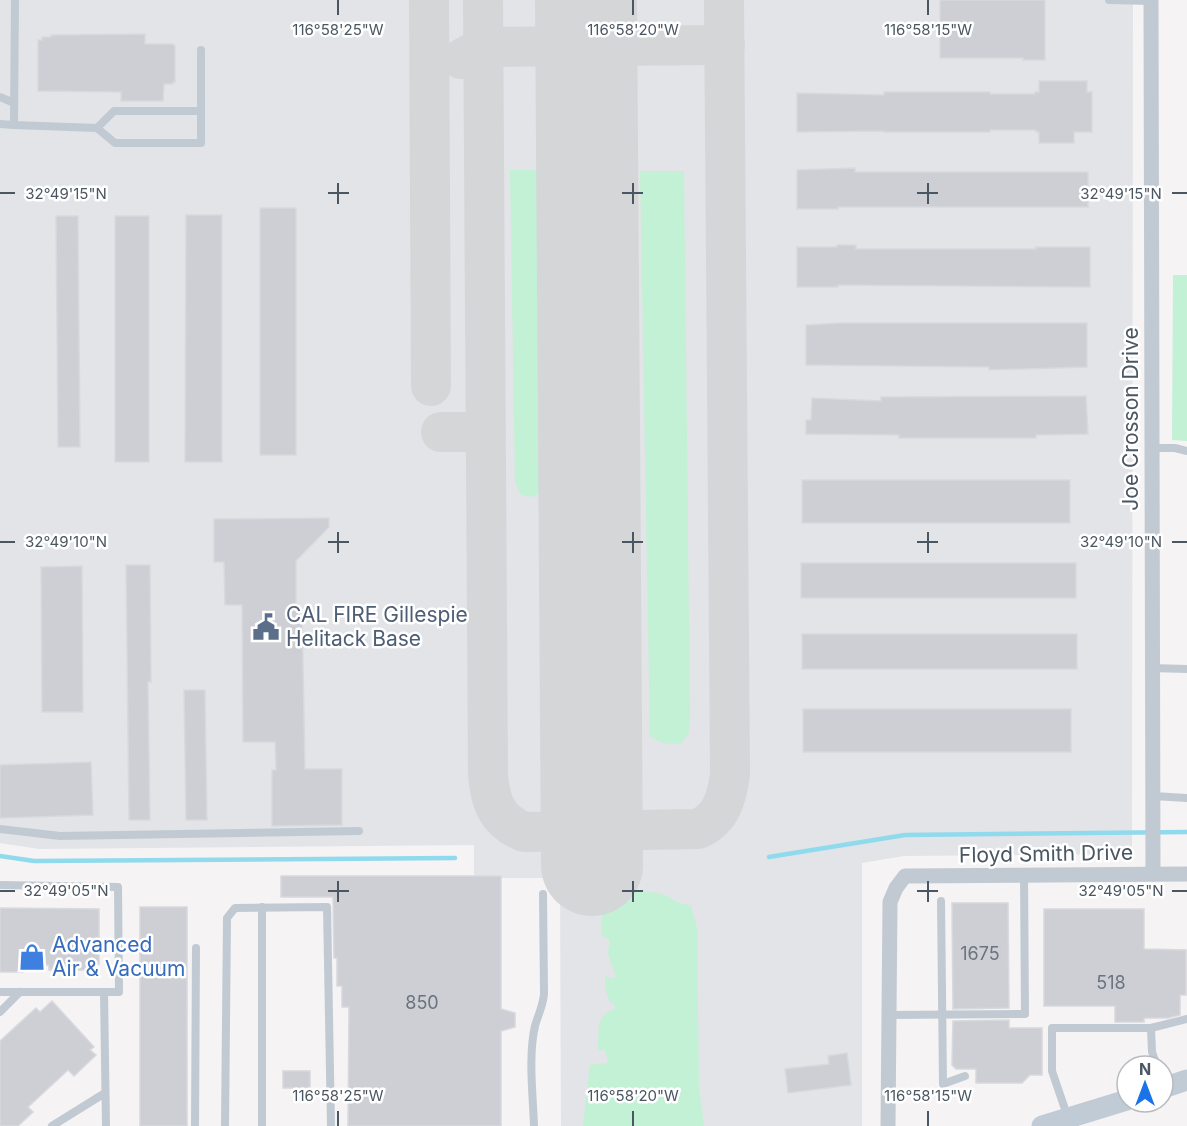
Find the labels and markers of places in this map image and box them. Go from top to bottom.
place label: CAL FIRE Gillespie Helitack Base [286,602,468,651]
public building icon: CAL FIRE Gillespie Helitack Base [251,612,281,642]
place label: Advanced Air & Vacuum [52,932,185,981]
shop icon: Advanced Air & Vacuum [17,942,47,972]

